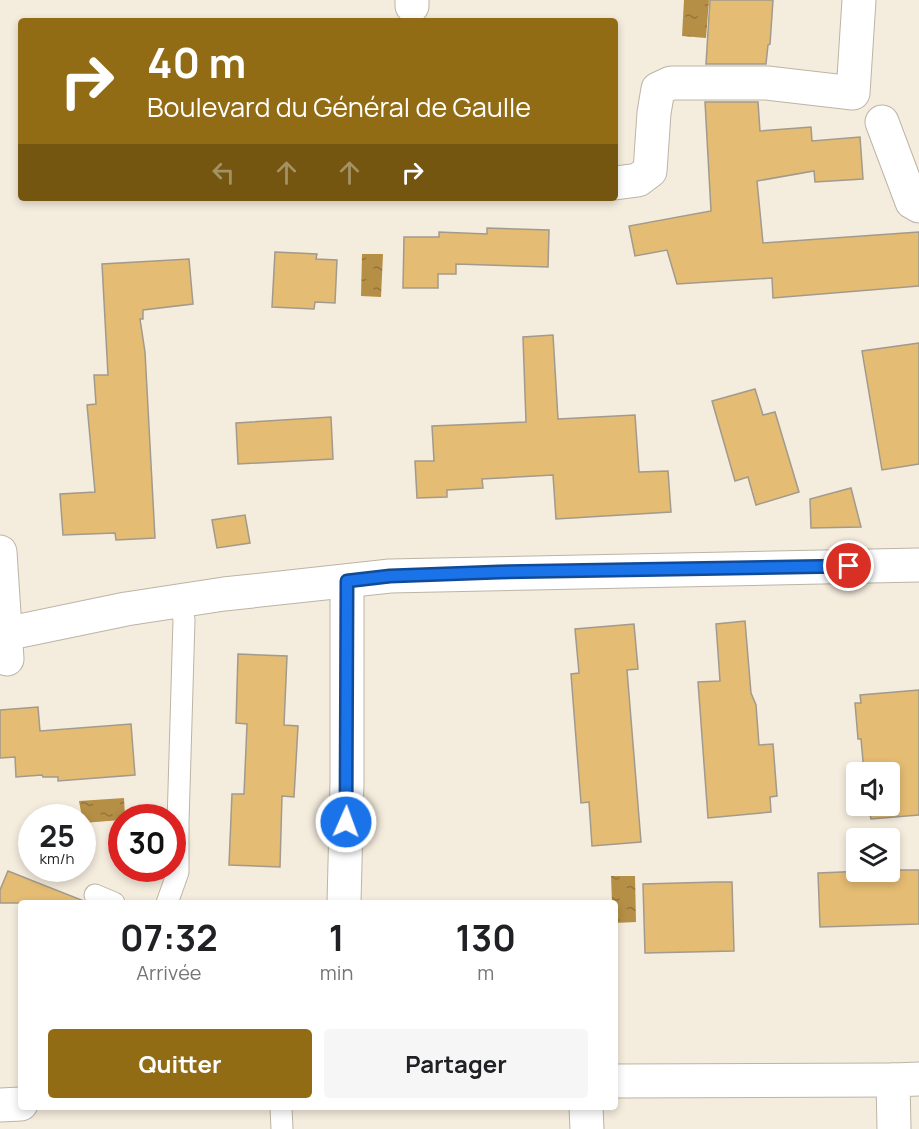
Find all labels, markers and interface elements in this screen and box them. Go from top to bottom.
text: 40 m [147,33,246,91]
icon: right [48,42,126,120]
text: Boulevard du Général de Gaulle [147,88,531,125]
icon: left [207,156,240,189]
icon: ahead [270,156,303,189]
icon: ahead [333,156,366,189]
icon: right [396,156,429,189]
pin [823,540,874,591]
icon: arrive [832,549,865,582]
map controls [846,762,900,882]
button: sound [846,762,900,816]
position arrow [314,790,378,854]
speed limit sign: 30 [108,804,186,882]
text: 25 [39,815,75,856]
button: layers [846,828,900,882]
text: km/h [40,848,74,869]
text: 07:32 [120,913,218,962]
text: 1 [329,913,344,962]
text: 130 [455,913,516,962]
text: Arrivée [136,959,202,986]
text: min [320,959,353,986]
text: m [477,959,494,986]
button: Quitter [48,1029,312,1098]
button: Partager [324,1029,588,1098]

